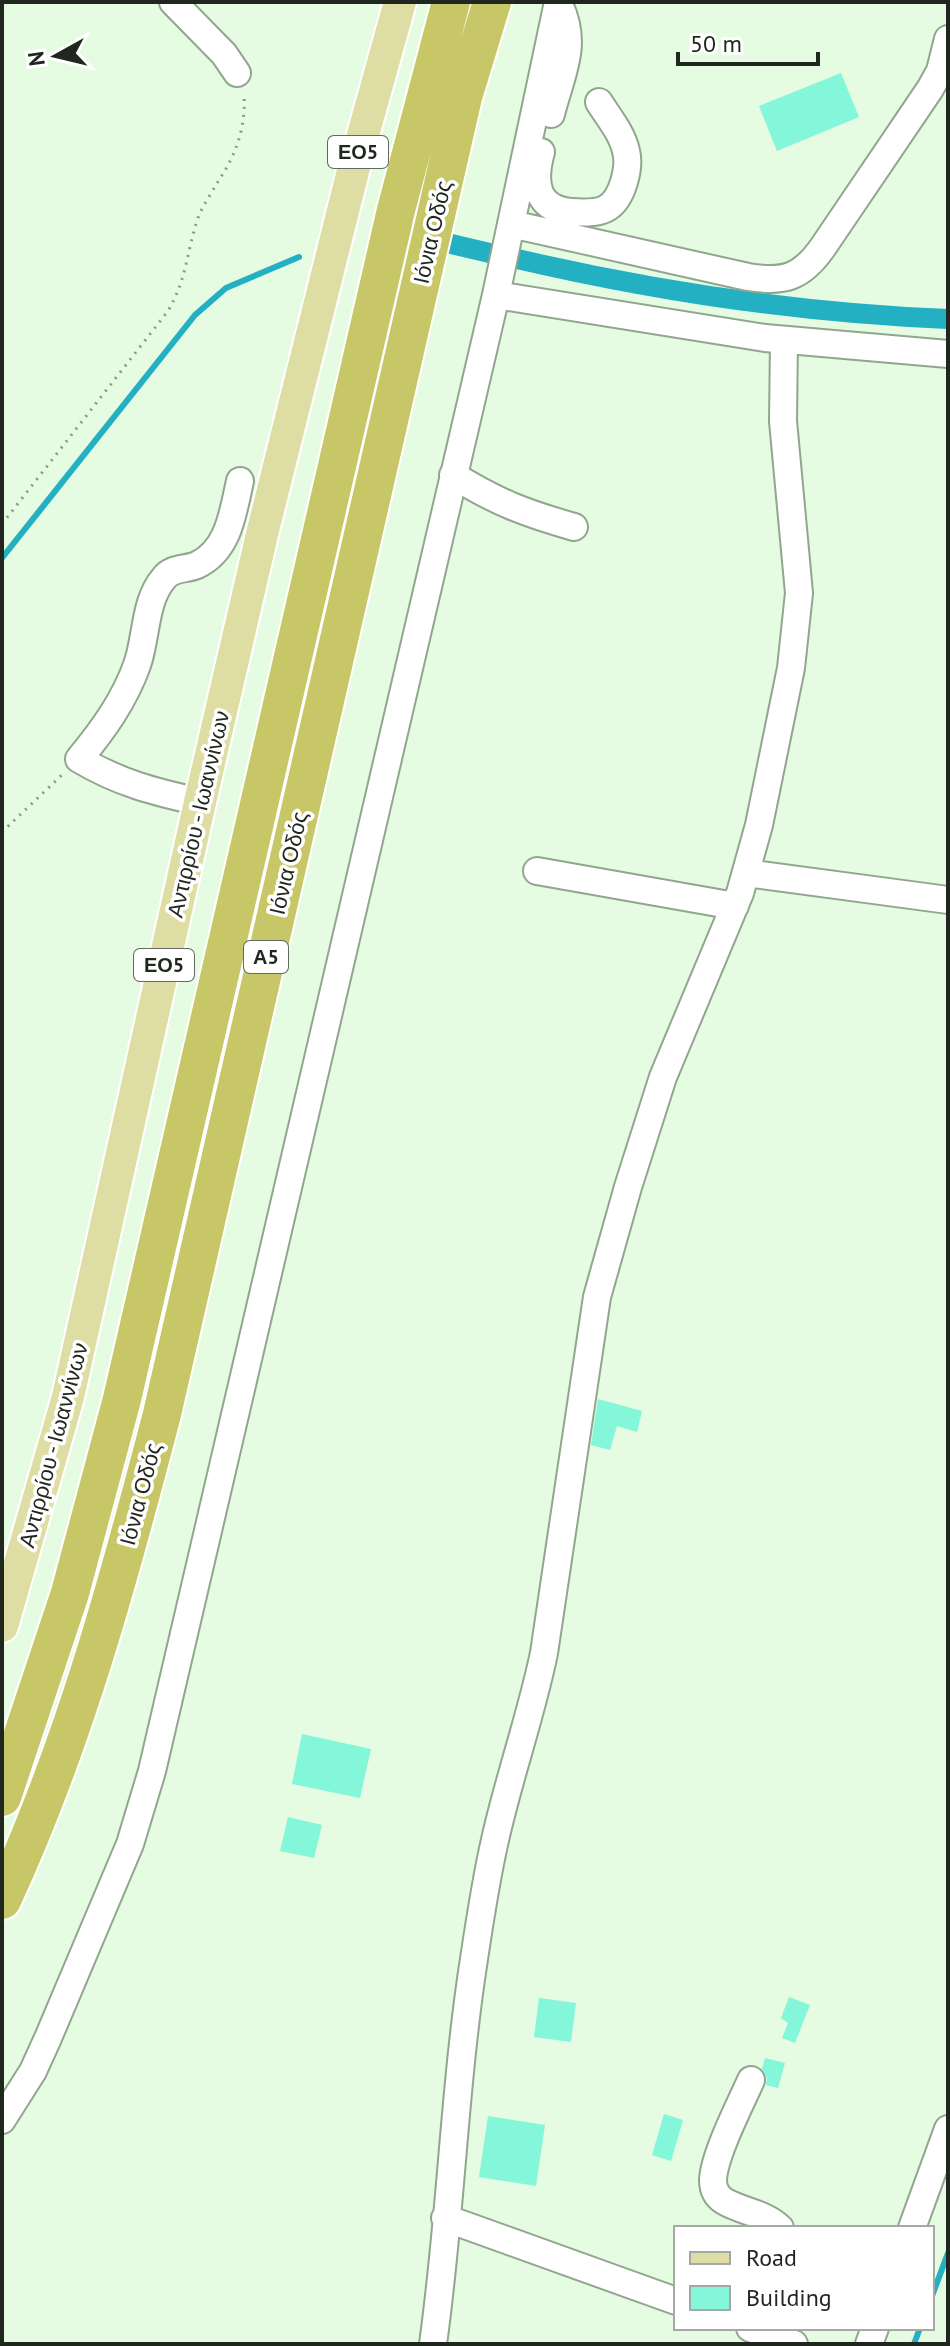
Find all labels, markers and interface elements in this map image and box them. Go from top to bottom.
north arrow [16,16,96,96]
scale bar [678,16,818,66]
text: 50 m [690,28,742,59]
text: N [21,50,51,68]
road number: ΕΟ5 [328,136,388,168]
street label: Ιόνια Οδός [407,178,457,286]
street label: Αντιρρίου - Ιωαννίνων [161,708,235,920]
street label: Ιόνια Οδός [263,809,313,917]
road number: Α5 [244,941,288,973]
road number: ΕΟ5 [134,949,194,981]
street label: Αντιρρίου - Ιωαννίνων [12,1339,94,1551]
street label: Ιόνια Οδός [113,1440,167,1548]
legend [674,2226,934,2330]
text: Road [746,2242,797,2273]
text: Building [746,2282,832,2313]

